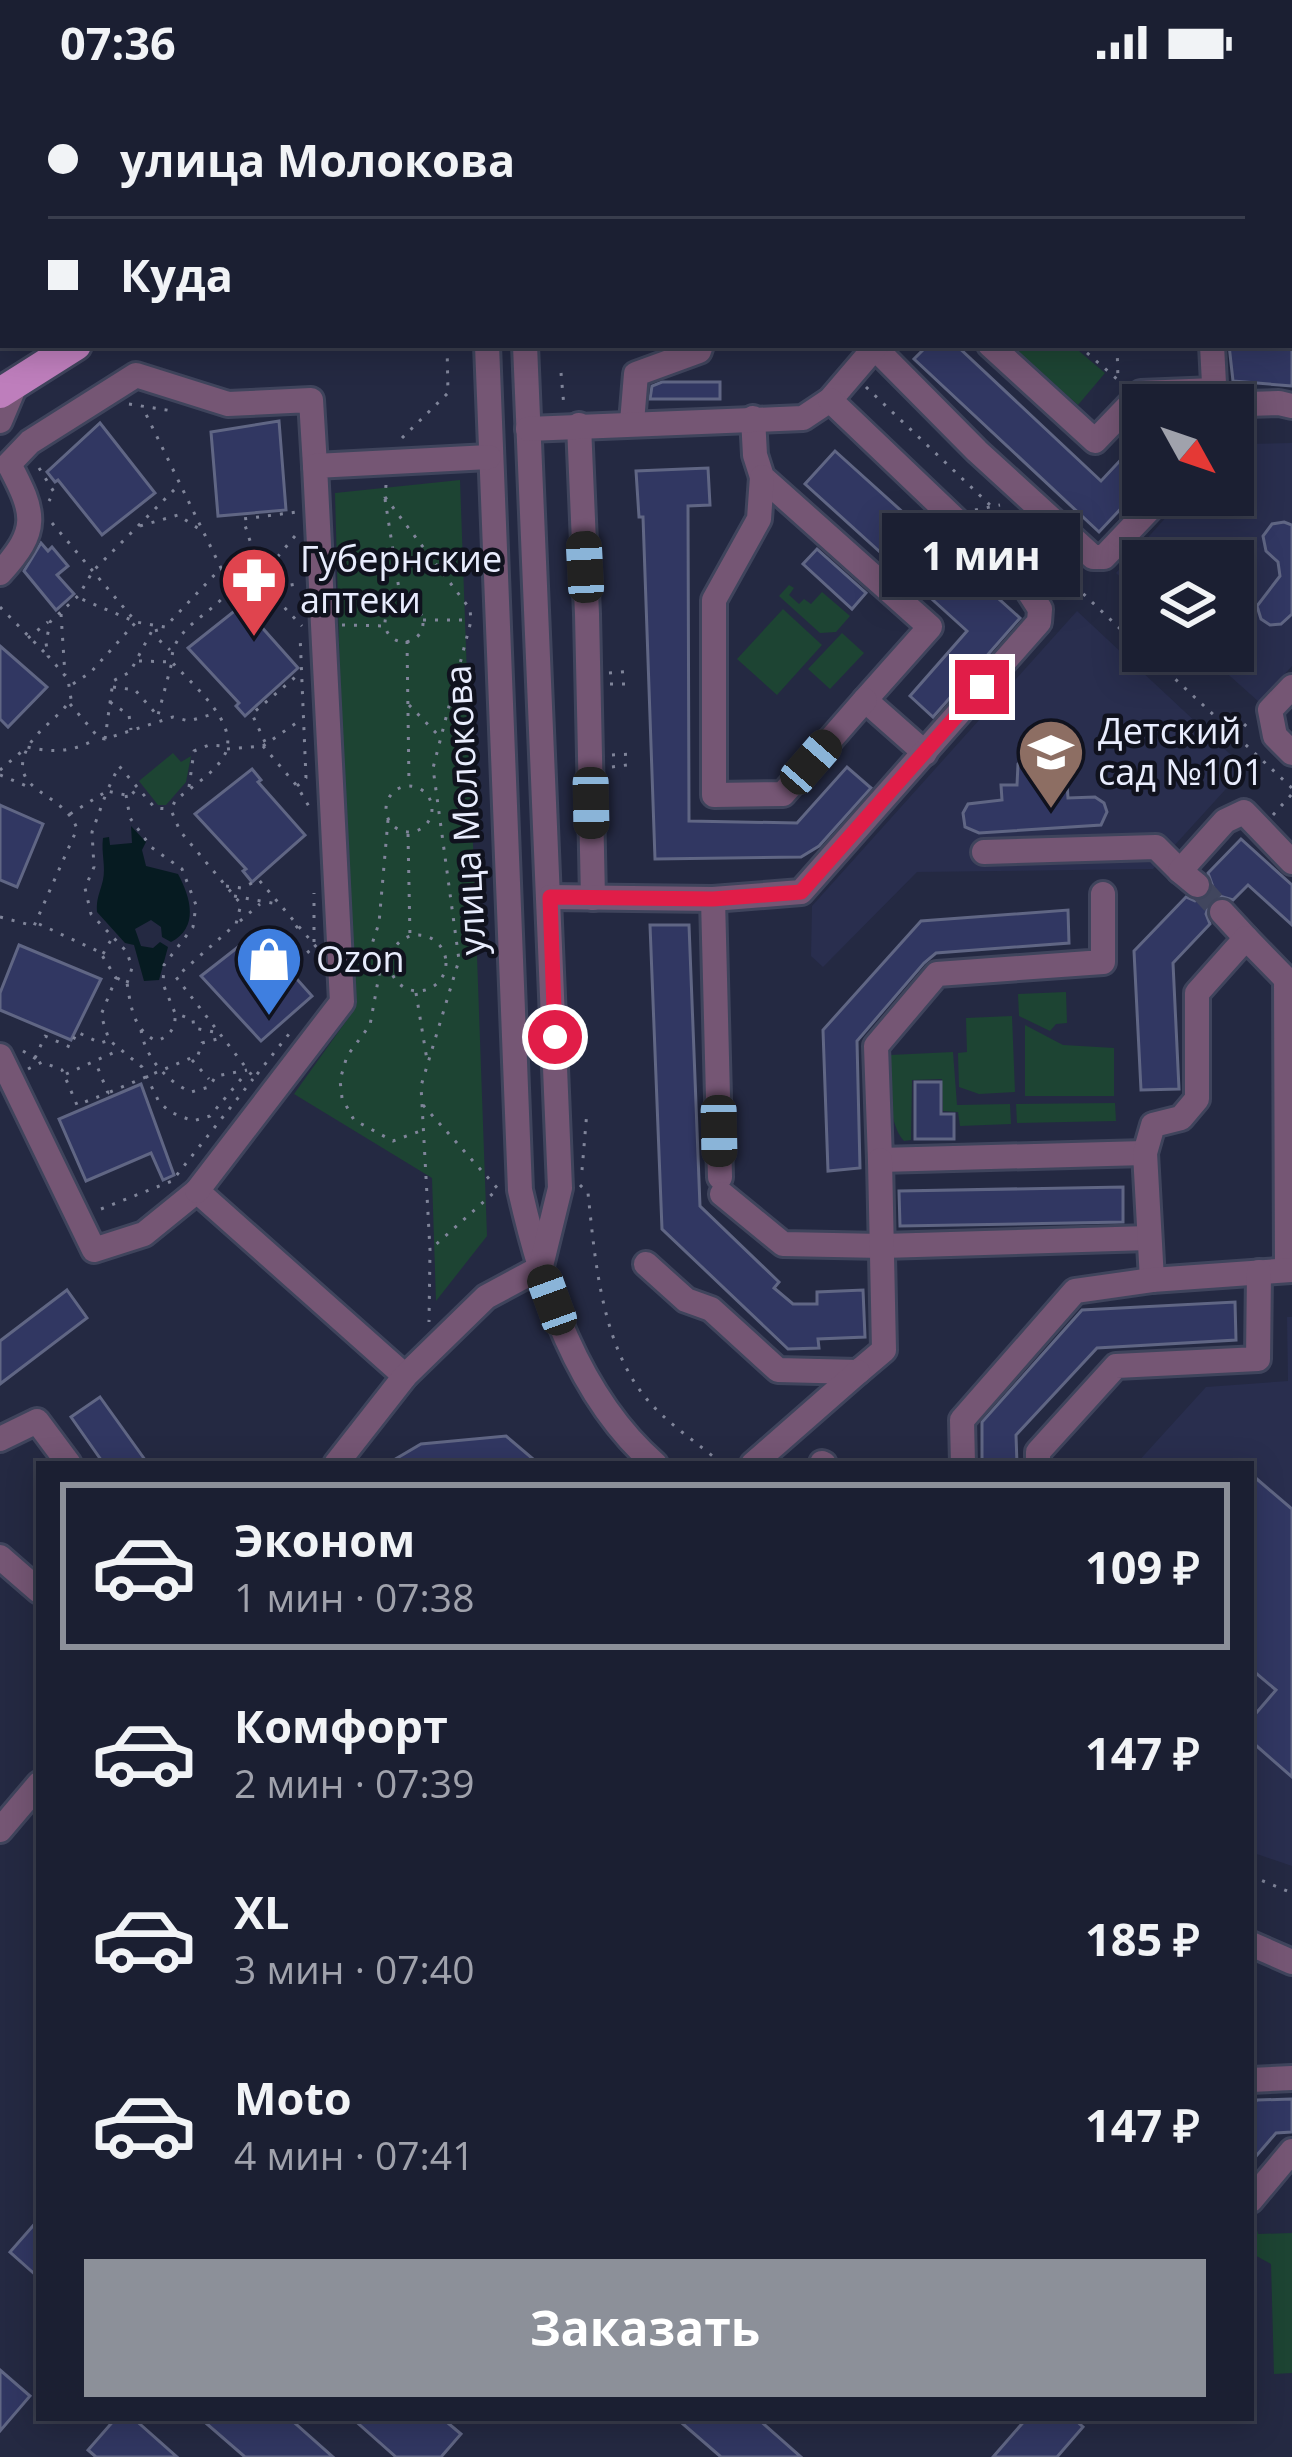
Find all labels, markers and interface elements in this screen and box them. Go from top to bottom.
text: 07:36 [60,12,176,73]
text: улица Молокова [120,129,515,190]
text: Куда [120,244,233,305]
north arrow [1122,384,1254,516]
map controls [1122,384,1254,672]
callout: 1 мин [883,513,1081,597]
text: 1 мин [921,528,1041,581]
car [565,530,605,604]
place label: Губернские аптеки [300,534,502,624]
button: layers [1122,540,1254,672]
pharmacy icon: Губернские аптеки [219,545,289,639]
route end [955,660,1009,714]
street label: улица Молокова [432,664,497,956]
place label: Детский сад №101 [1098,706,1264,796]
school or university icon: Детский сад №101 [1016,717,1086,811]
car [774,723,848,801]
car [572,767,610,839]
shop icon: Ozon [234,924,304,1018]
place label: Ozon [316,934,405,983]
route start [528,1010,582,1064]
car [700,1095,738,1167]
car [523,1260,581,1340]
text: Эконом [234,1509,415,1570]
icon: car [90,1512,198,1620]
text: 109 ₽ [1085,1536,1200,1597]
text: 1 мин · 07:38 [234,1570,474,1623]
text: Комфорт [234,1695,448,1756]
icon: car [90,1698,198,1806]
text: 147 ₽ [1085,1722,1200,1783]
text: 2 мин · 07:39 [234,1756,474,1809]
text: XL [234,1881,289,1942]
icon: car [90,1884,198,1992]
text: 185 ₽ [1085,1908,1200,1969]
text: 3 мин · 07:40 [234,1942,474,1995]
text: Moto [234,2067,352,2128]
icon: car [90,2070,198,2178]
text: 147 ₽ [1085,2094,1200,2155]
text: 4 мин · 07:41 [234,2128,474,2181]
button: Заказать [84,2259,1206,2397]

